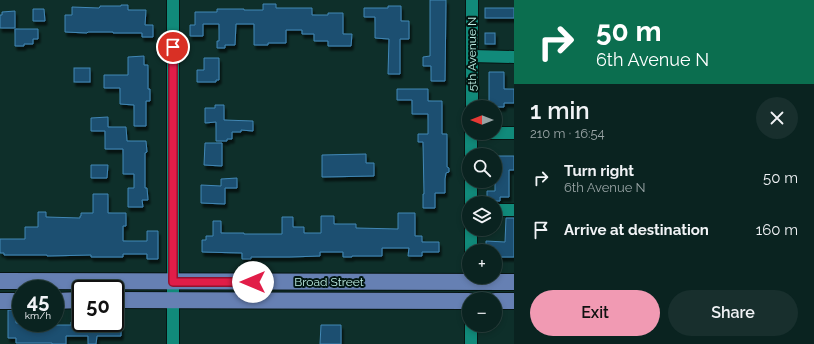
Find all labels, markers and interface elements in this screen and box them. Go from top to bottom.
text: 50 m [596,15,662,48]
icon: right [530,16,582,68]
street label: 5th Avenue N [465,17,479,91]
pin [156,30,190,64]
icon: arrive [162,36,184,58]
text: 6th Avenue N [596,49,709,70]
text: 1 min [530,96,590,125]
button: close [756,97,798,139]
north arrow [462,100,502,140]
map controls [462,100,502,332]
text: 210 m · 16:54 [530,126,605,141]
button: search [462,148,502,188]
text: Turn right [564,162,634,180]
icon: right [530,167,552,189]
text: 50 m [763,169,798,187]
text: 6th Avenue N [564,180,646,195]
button: layers [462,196,502,236]
icon: arrive [530,219,552,241]
text: Arrive at destination [564,221,709,239]
text: 160 m [756,221,798,239]
button: + [462,244,502,284]
position arrow [232,261,274,303]
street label: Broad Street [294,275,364,289]
speed limit sign: 50 [72,280,124,332]
text: 45 [27,289,49,313]
button: Exit [530,290,660,336]
button: Share [668,290,798,336]
button: − [462,292,502,332]
text: km/h [25,310,51,321]

